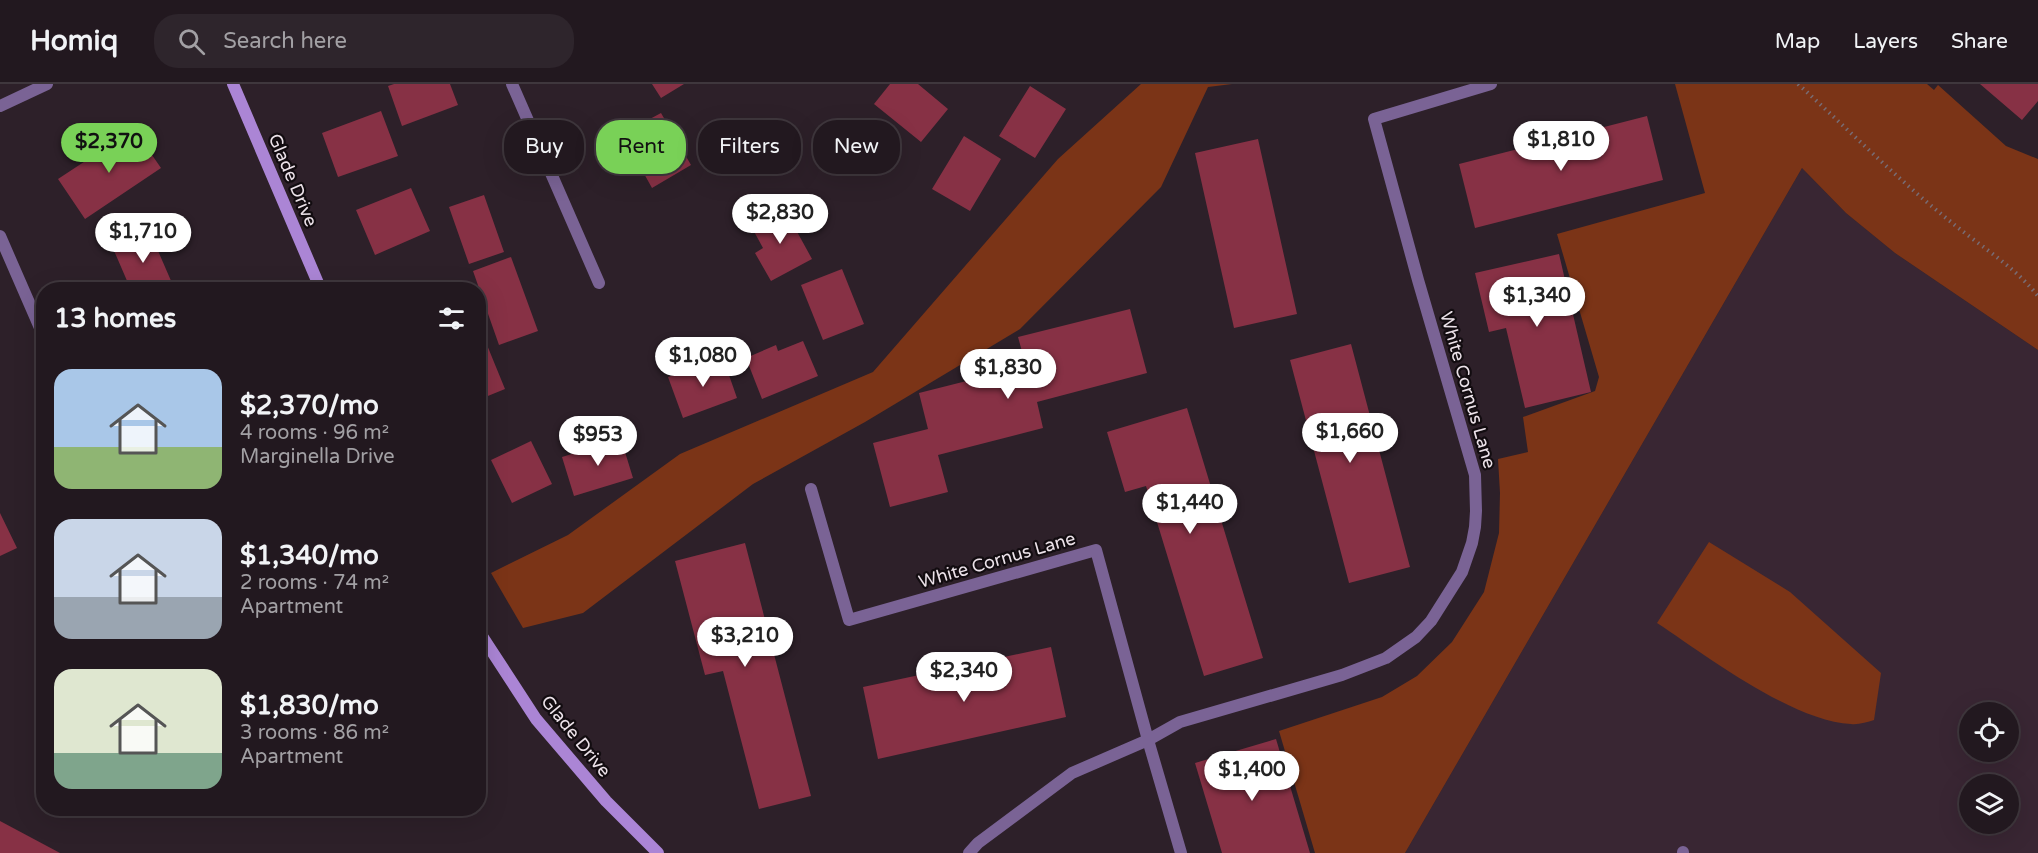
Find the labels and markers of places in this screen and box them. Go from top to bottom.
pin: $1,810 [1512,121,1610,172]
pin: $2,370 [60,123,158,174]
pin: $2,830 [731,194,829,245]
pin: $1,710 [94,213,192,264]
pin: $1,340 [1488,277,1586,328]
pin: $1,080 [654,337,752,388]
pin: $1,830 [959,349,1057,400]
pin: $1,660 [1301,413,1399,464]
pin: $953 [562,416,634,467]
pin: $1,440 [1141,484,1239,535]
pin: $3,210 [696,617,794,668]
pin: $2,340 [915,652,1013,703]
pin: $1,400 [1203,751,1301,802]

